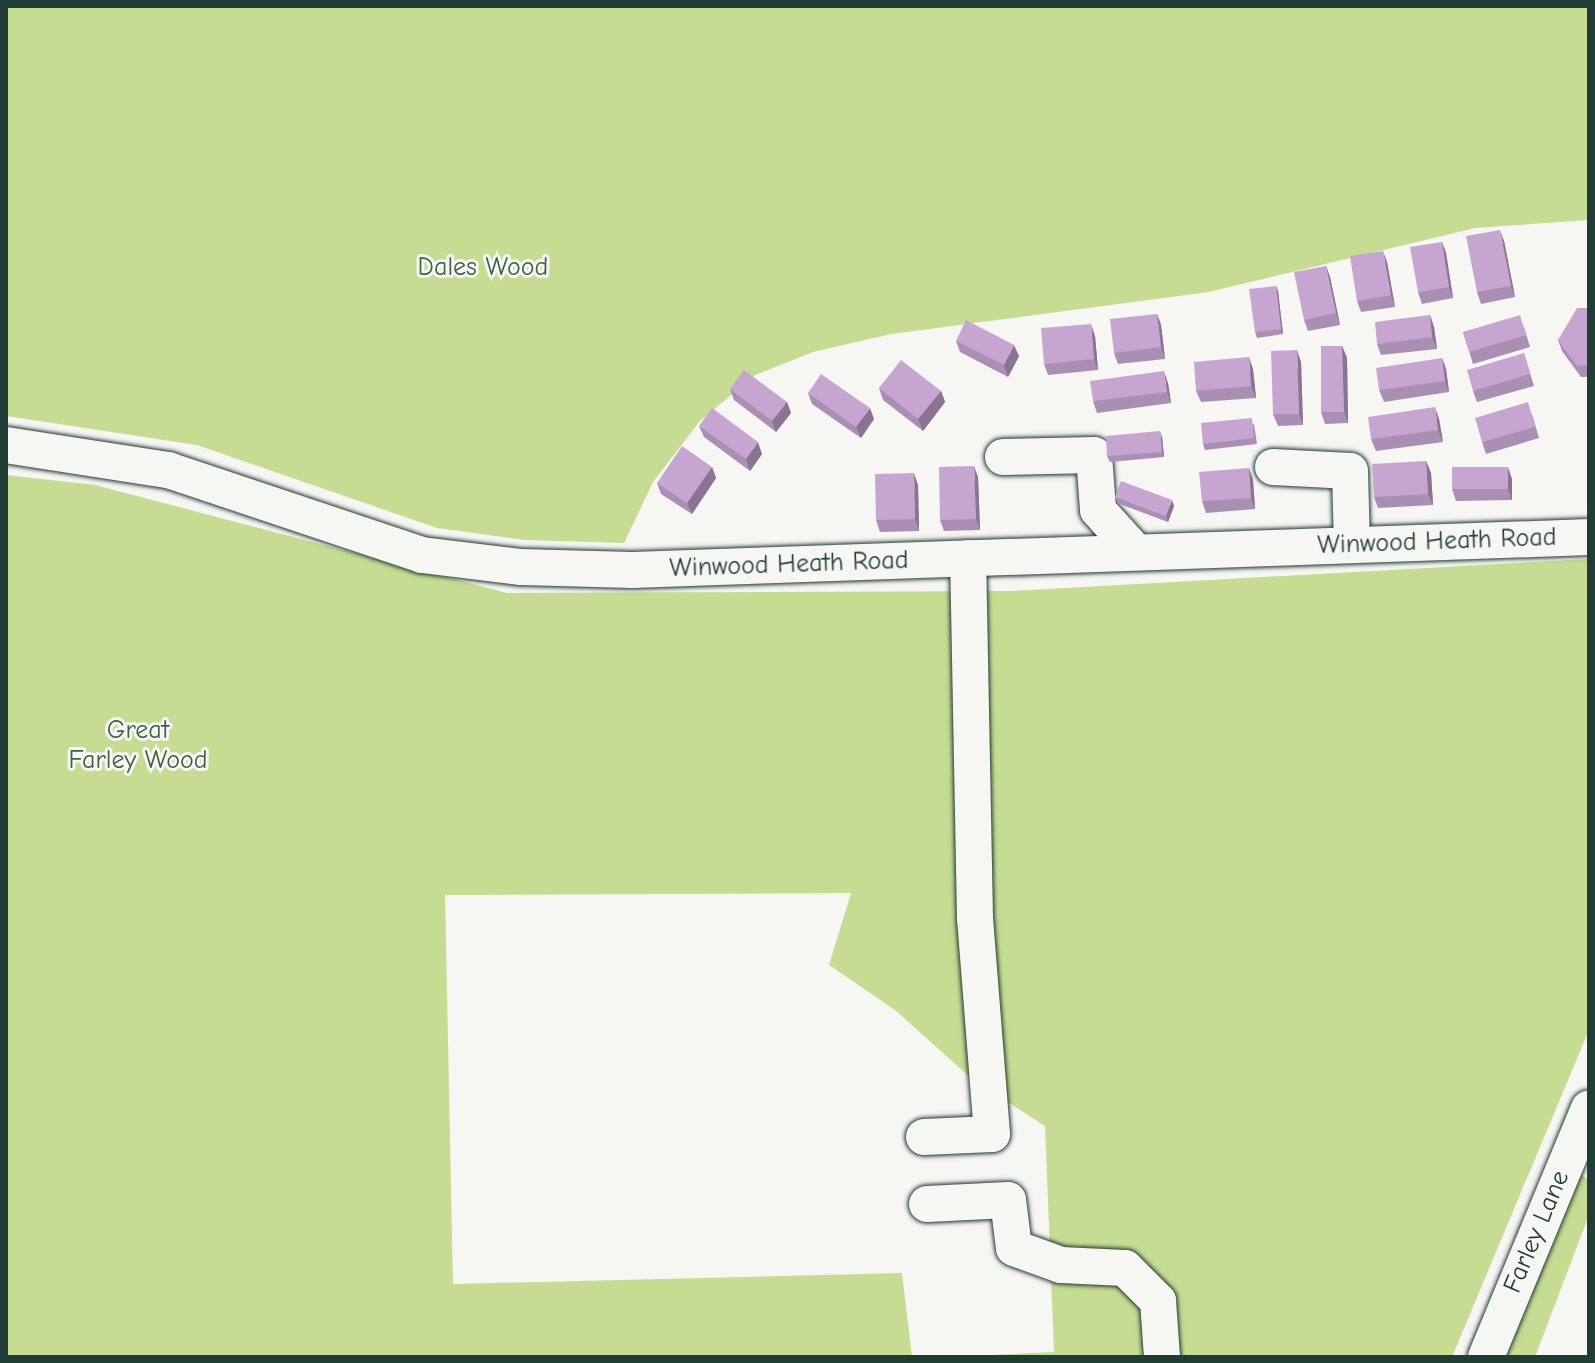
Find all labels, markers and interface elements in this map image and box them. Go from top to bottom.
park label: Dales Wood [418,252,548,284]
street label: Winwood Heath Road [1317,522,1557,562]
street label: Winwood Heath Road [669,545,909,585]
park label: Great Farley Wood [68,715,208,776]
street label: Farley Lane [1497,1166,1577,1298]

